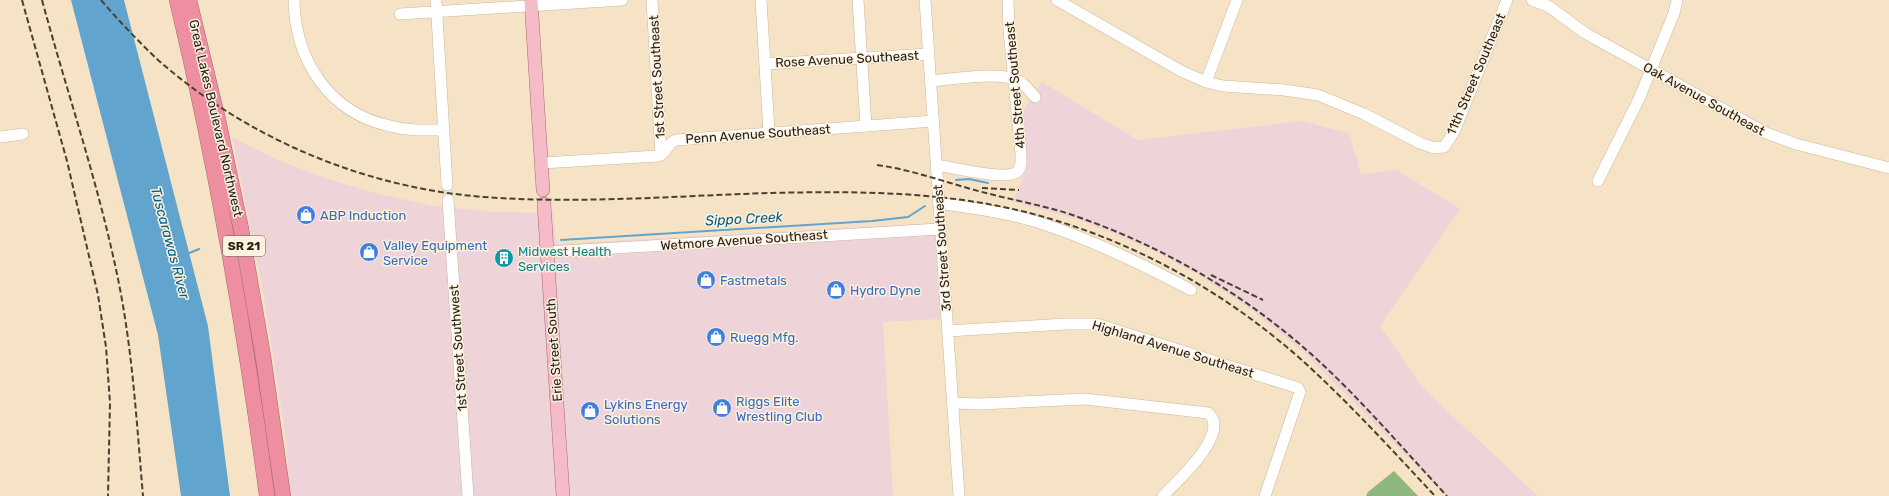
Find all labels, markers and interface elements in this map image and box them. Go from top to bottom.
street label: 11th Street Southeast [1444,11,1508,137]
street label: 1st Street Southeast [646,15,668,139]
street label: Great Lakes Boulevard Northwest [186,18,246,218]
street label: 4th Street Southeast [1002,21,1028,149]
street label: Rose Avenue Southeast [775,48,919,70]
street label: Oak Avenue Southeast [1641,59,1767,139]
street label: Penn Avenue Southeast [685,121,831,147]
street label: 3rd Street Southeast [930,184,954,312]
water label: Tuscarawas River [147,185,193,302]
shop icon: ABP Induction [295,204,317,226]
place label: ABP Induction [320,208,406,223]
water label: Sippo Creek [705,208,784,230]
street label: Wetmore Avenue Southeast [660,227,828,253]
road number: SR 21 [223,236,265,256]
place label: Valley Equipment Service [383,238,487,268]
shop icon: Valley Equipment Service [358,241,380,263]
place label: Midwest Health Services [518,244,612,274]
building icon: Midwest Health Services [493,247,515,269]
shop icon: Fastmetals [695,269,717,291]
place label: Fastmetals [720,273,787,288]
shop icon: Hydro Dyne [825,279,847,301]
place label: Hydro Dyne [850,283,921,298]
street label: 1st Street Southwest [446,284,470,412]
street label: Erie Street South [543,298,565,402]
street label: Highland Avenue Southeast [1090,317,1256,382]
shop icon: Ruegg Mfg. [705,326,727,348]
place label: Ruegg Mfg. [730,330,799,346]
place label: Riggs Elite Wrestling Club [736,394,823,425]
place label: Lykins Energy Solutions [604,397,688,427]
shop icon: Riggs Elite Wrestling Club [711,397,733,419]
shop icon: Lykins Energy Solutions [579,400,601,422]

